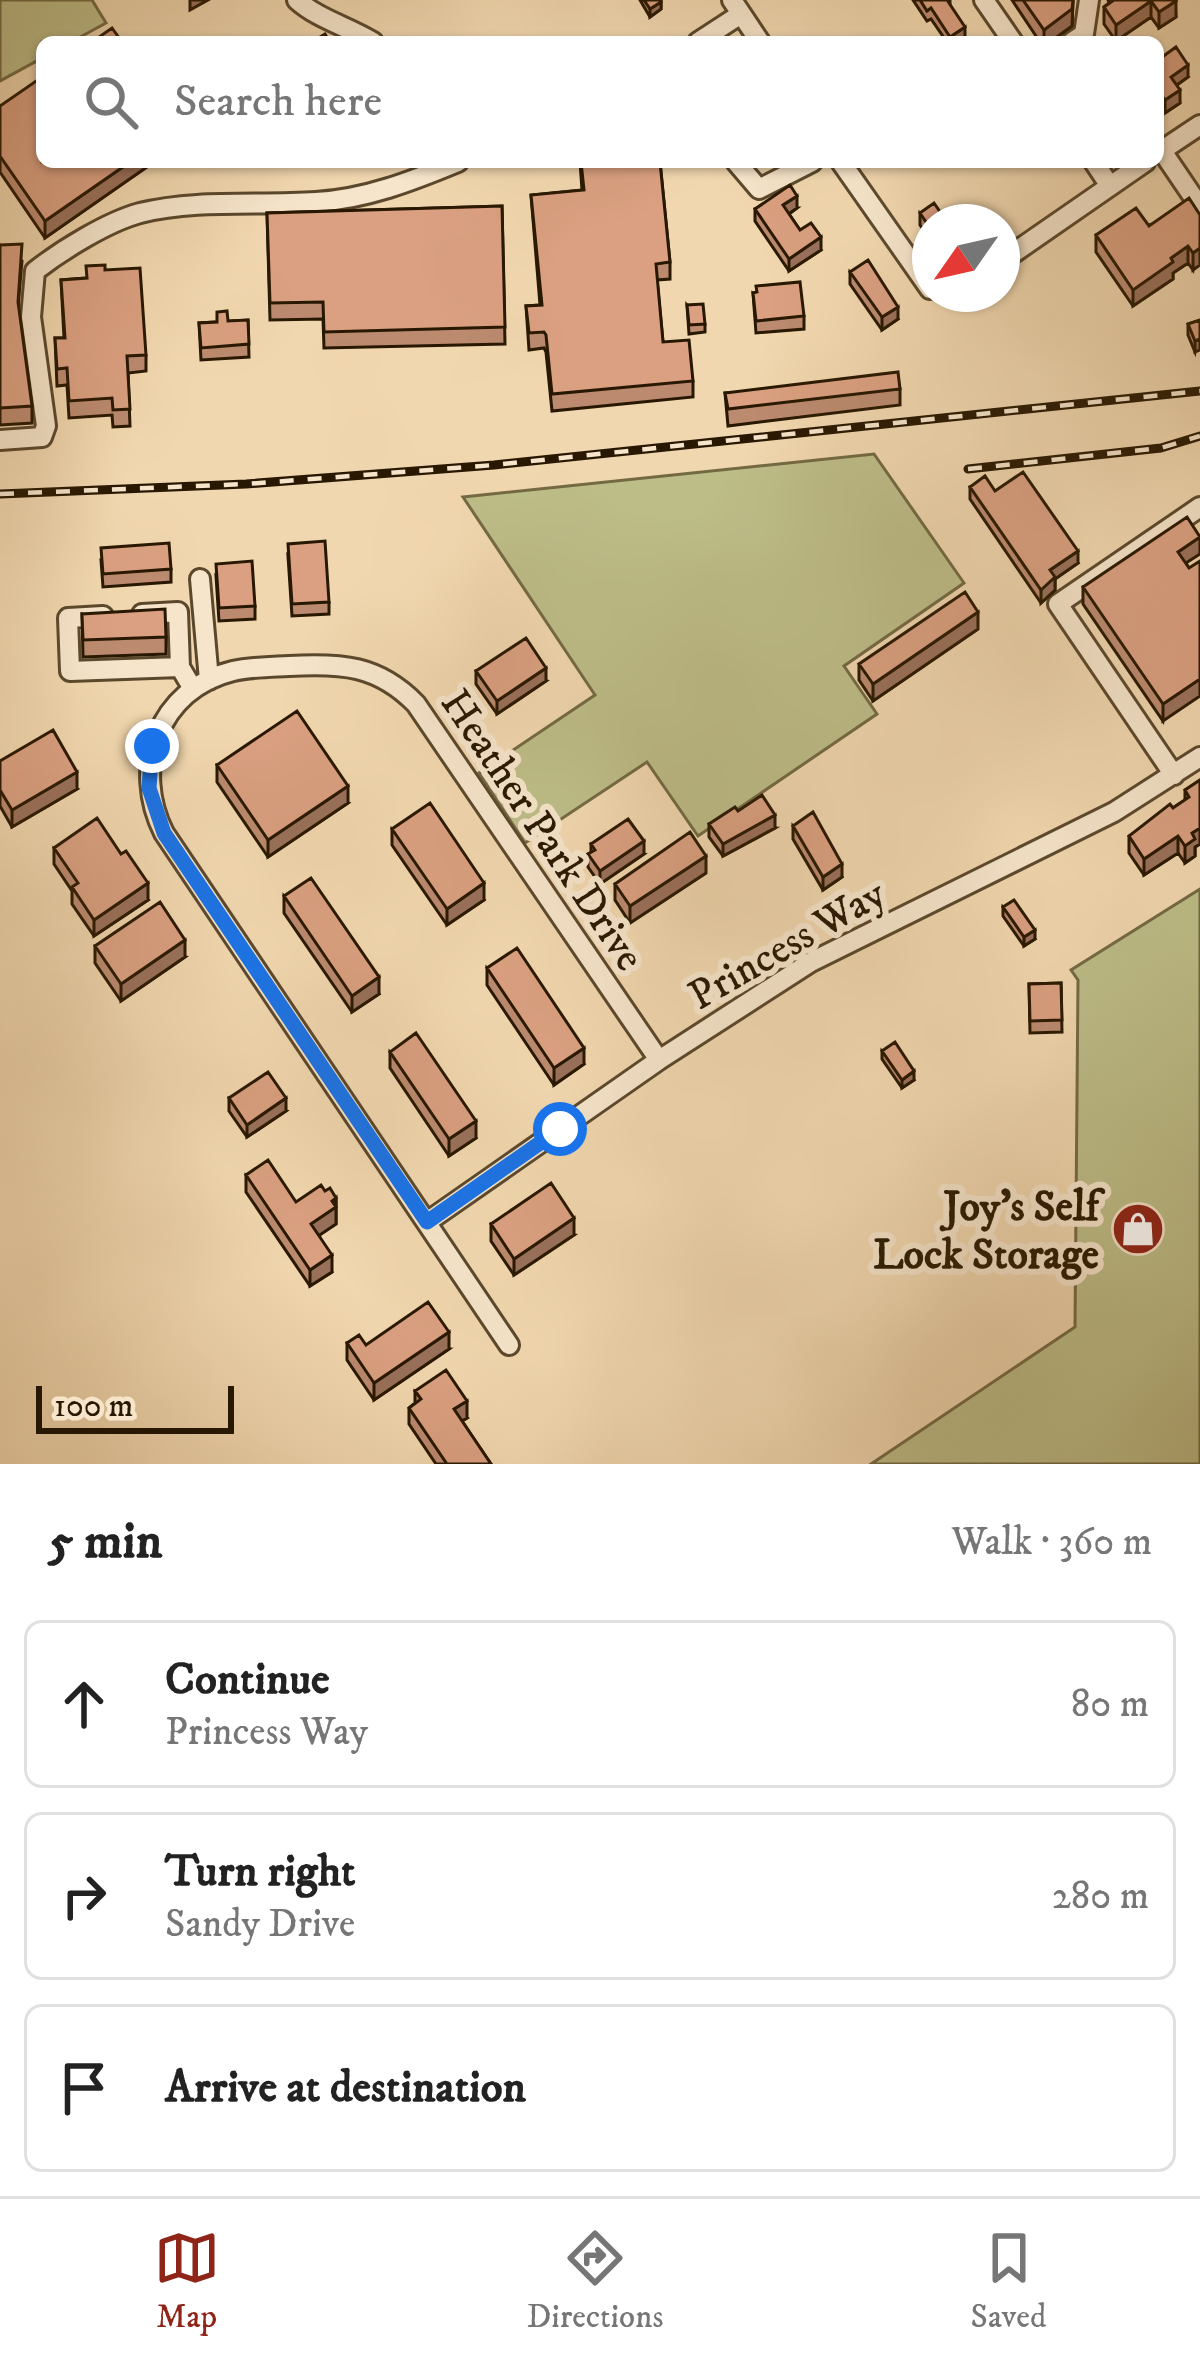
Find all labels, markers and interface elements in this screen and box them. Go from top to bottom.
search box [36,36,1164,168]
icon: search [78,69,144,135]
text: Search here [174,74,382,130]
north arrow [912,204,1020,312]
street label: Heather Park Drive [428,680,655,981]
route end [125,719,179,773]
street label: Princess Way [680,868,896,1023]
route start [533,1102,587,1156]
place label: Joy's Self Lock Storage [873,1182,1106,1282]
shop icon: Joy's Self Lock Storage [1110,1201,1166,1257]
scale bar [36,1380,234,1433]
text: 100 m [54,1386,133,1427]
text: 5 min [48,1510,162,1574]
text: Walk · 360 m [951,1518,1152,1567]
text: Continue [165,1652,330,1708]
icon: ahead [51,1671,117,1737]
text: 80 m [1071,1680,1149,1729]
text: Princess Way [165,1708,368,1757]
text: Turn right [165,1844,355,1900]
icon: right [51,1863,117,1929]
text: 280 m [1052,1872,1149,1921]
text: Sandy Drive [165,1900,355,1949]
icon: arrive [51,2055,117,2121]
text: Arrive at destination [165,2060,526,2116]
tab: Map [154,2225,220,2338]
tab: Directions [527,2225,663,2338]
tab: Saved [971,2225,1046,2338]

